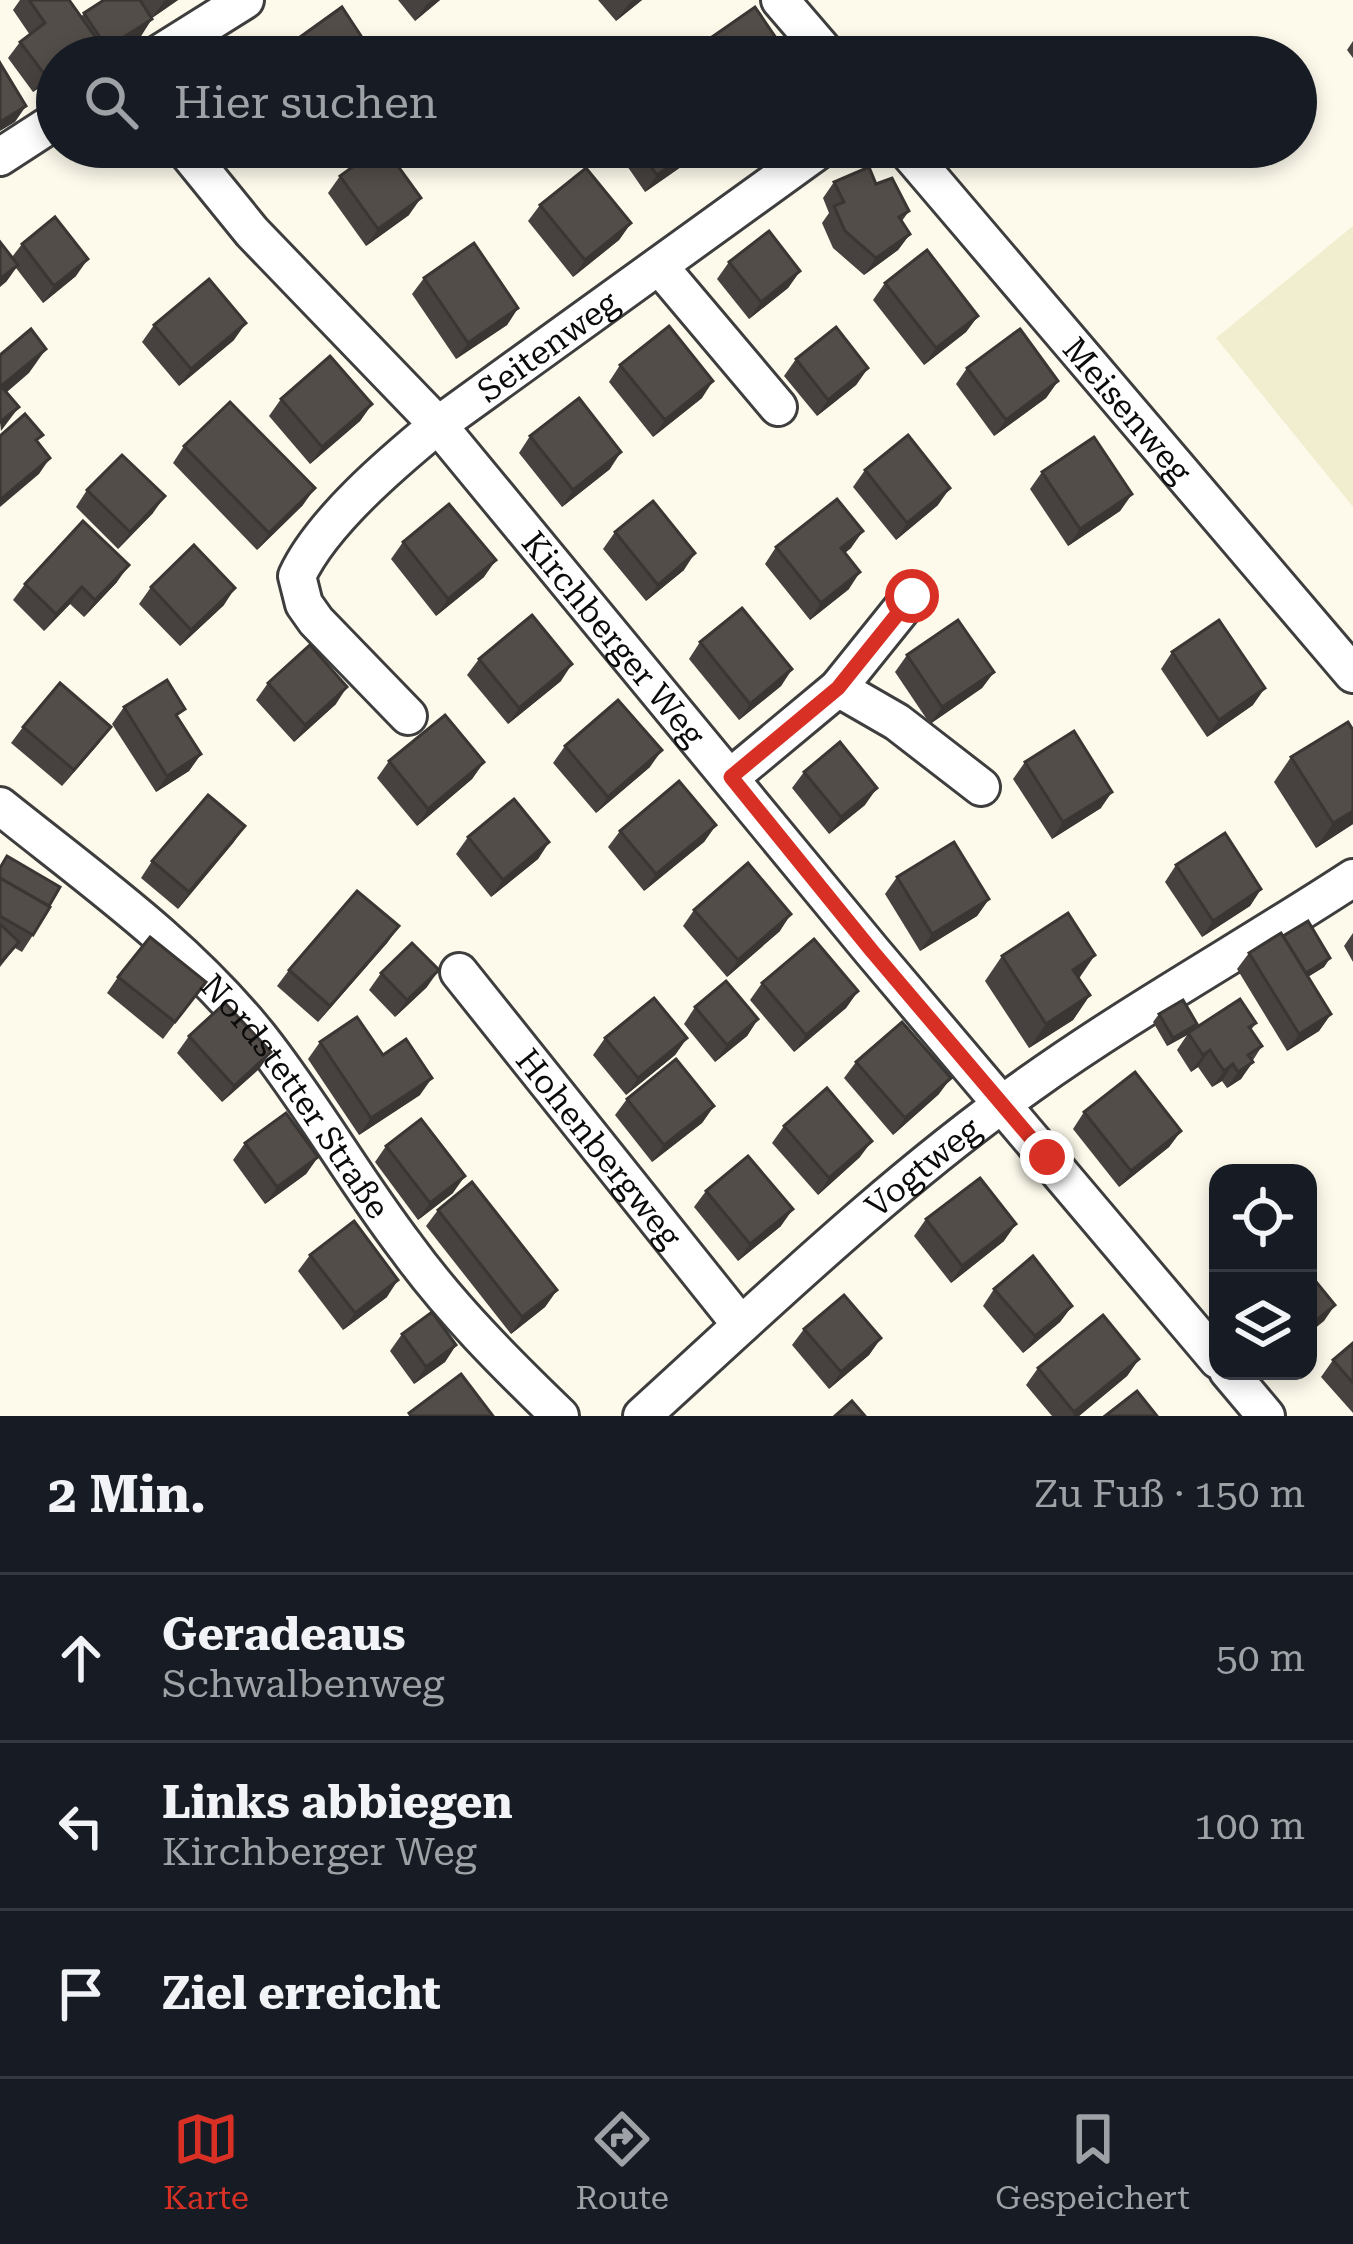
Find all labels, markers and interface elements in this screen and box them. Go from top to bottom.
search box [36,36,1317,168]
icon: search [78,69,144,135]
text: Hier suchen [174,76,438,129]
street label: Seitenweg [470,282,626,410]
street label: Meisenweg [1055,329,1200,490]
street label: Kirchberger Weg [514,523,714,754]
route start [885,569,939,623]
street label: Nordstetter Straße [193,966,398,1226]
street label: Hohenbergweg [508,1041,691,1255]
street label: Vogtweg [857,1109,988,1225]
route end [1020,1130,1074,1184]
map controls [1209,1164,1317,1380]
button: locate [1209,1164,1317,1272]
button: layers [1209,1272,1317,1380]
text: 2 Min. [48,1465,206,1524]
text: Zu Fuß · 150 m [1034,1471,1305,1517]
text: Geradeaus [162,1608,405,1661]
icon: ahead [48,1625,114,1691]
text: 50 m [1216,1635,1305,1681]
text: Schwalbenweg [162,1661,445,1707]
text: Links abbiegen [162,1776,513,1829]
icon: left [48,1793,114,1859]
text: 100 m [1194,1803,1305,1849]
text: Kirchberger Weg [162,1829,477,1875]
icon: arrive [48,1961,114,2027]
text: Ziel erreicht [162,1967,441,2020]
tab: Karte [163,2106,249,2217]
tab: Route [575,2106,669,2217]
tab: Gespeichert [995,2106,1190,2217]

